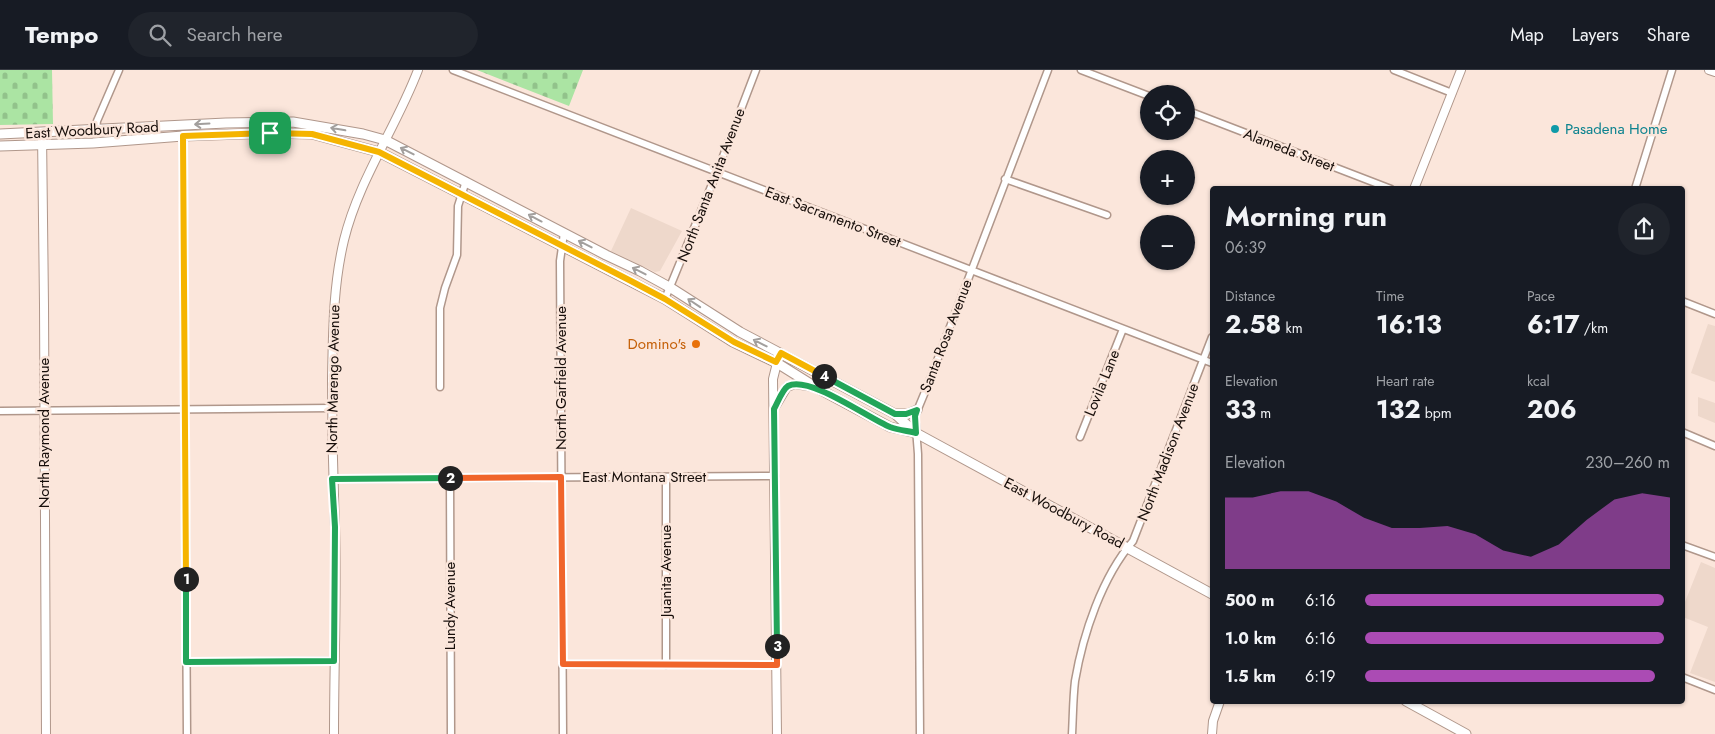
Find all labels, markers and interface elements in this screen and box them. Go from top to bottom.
search box [128,12,478,57]
text: Tempo [25,17,98,52]
icon: search [146,21,174,49]
text: Search here [186,21,283,48]
text: Map [1510,22,1544,48]
text: Layers [1572,22,1619,48]
text: Share [1647,22,1690,48]
map controls [1140,85,1195,270]
button: locate [1140,85,1195,140]
street label: North Santa Anita Avenue [671,105,751,265]
pin [249,112,291,154]
street label: East Woodbury Road [25,116,159,144]
place label: Pasadena Home [1565,118,1668,140]
one-way arrow [194,119,210,128]
icon: arrive [256,119,284,147]
one-way arrow [330,123,346,133]
street label: Alameda Street [1240,123,1338,178]
marker: Pasadena Home [1549,123,1561,135]
one-way arrow [399,146,414,156]
button: + [1140,150,1195,205]
street label: East Sacramento Street [762,181,905,253]
text: Morning run [1225,196,1387,237]
button: share [1618,203,1670,255]
one-way arrow [527,213,542,223]
button: − [1140,215,1195,270]
text: 06:39 [1225,236,1267,259]
one-way arrow [578,239,593,248]
one-way arrow [632,265,647,275]
street label: Santa Rosa Avenue [914,276,978,396]
text: Distance [1225,286,1275,306]
text: Time [1376,286,1404,306]
text: Pace [1527,286,1555,306]
one-way arrow [687,298,701,308]
street label: North Marengo Avenue [321,304,345,454]
street label: North Garfield Avenue [550,306,572,450]
text: 2.58 [1225,306,1281,342]
text: 16:13 [1376,306,1442,342]
text: 6:17 [1527,306,1580,342]
text: km [1281,318,1303,338]
text: /km [1580,318,1608,338]
place label: Domino's [628,333,686,355]
one-way arrow [753,337,768,347]
marker: Domino's [690,338,702,350]
street label: Lovila Lane [1079,346,1125,420]
street label: North Raymond Avenue [33,357,55,508]
pin: 4 [812,364,836,388]
text: 4 [820,366,829,386]
text: Elevation [1225,371,1278,391]
text: Heart rate [1376,371,1434,391]
text: kcal [1527,371,1550,391]
street label: North Madison Avenue [1132,380,1205,524]
text: 33 [1225,391,1256,427]
text: 132 [1376,391,1421,427]
text: 206 [1527,391,1577,427]
text: m [1256,403,1271,423]
text: bpm [1421,403,1452,423]
text: Elevation [1225,451,1285,474]
text: 230–260 m [1586,451,1670,474]
pin: 2 [438,466,462,490]
street label: East Montana Street [582,466,706,488]
text: 2 [446,468,455,488]
street label: East Woodbury Road [1000,472,1128,554]
street label: Juanita Avenue [655,524,677,619]
street label: Lundy Avenue [439,561,461,650]
pin: 1 [174,566,198,592]
text: 1 [183,569,190,589]
text: 500 m [1225,589,1274,612]
text: 6:16 [1305,589,1335,612]
text: 1.0 km [1225,627,1276,650]
text: 6:16 [1305,627,1335,650]
pin: 3 [764,634,790,658]
text: 3 [773,636,782,656]
text: 1.5 km [1225,665,1276,688]
text: 6:19 [1305,665,1335,688]

